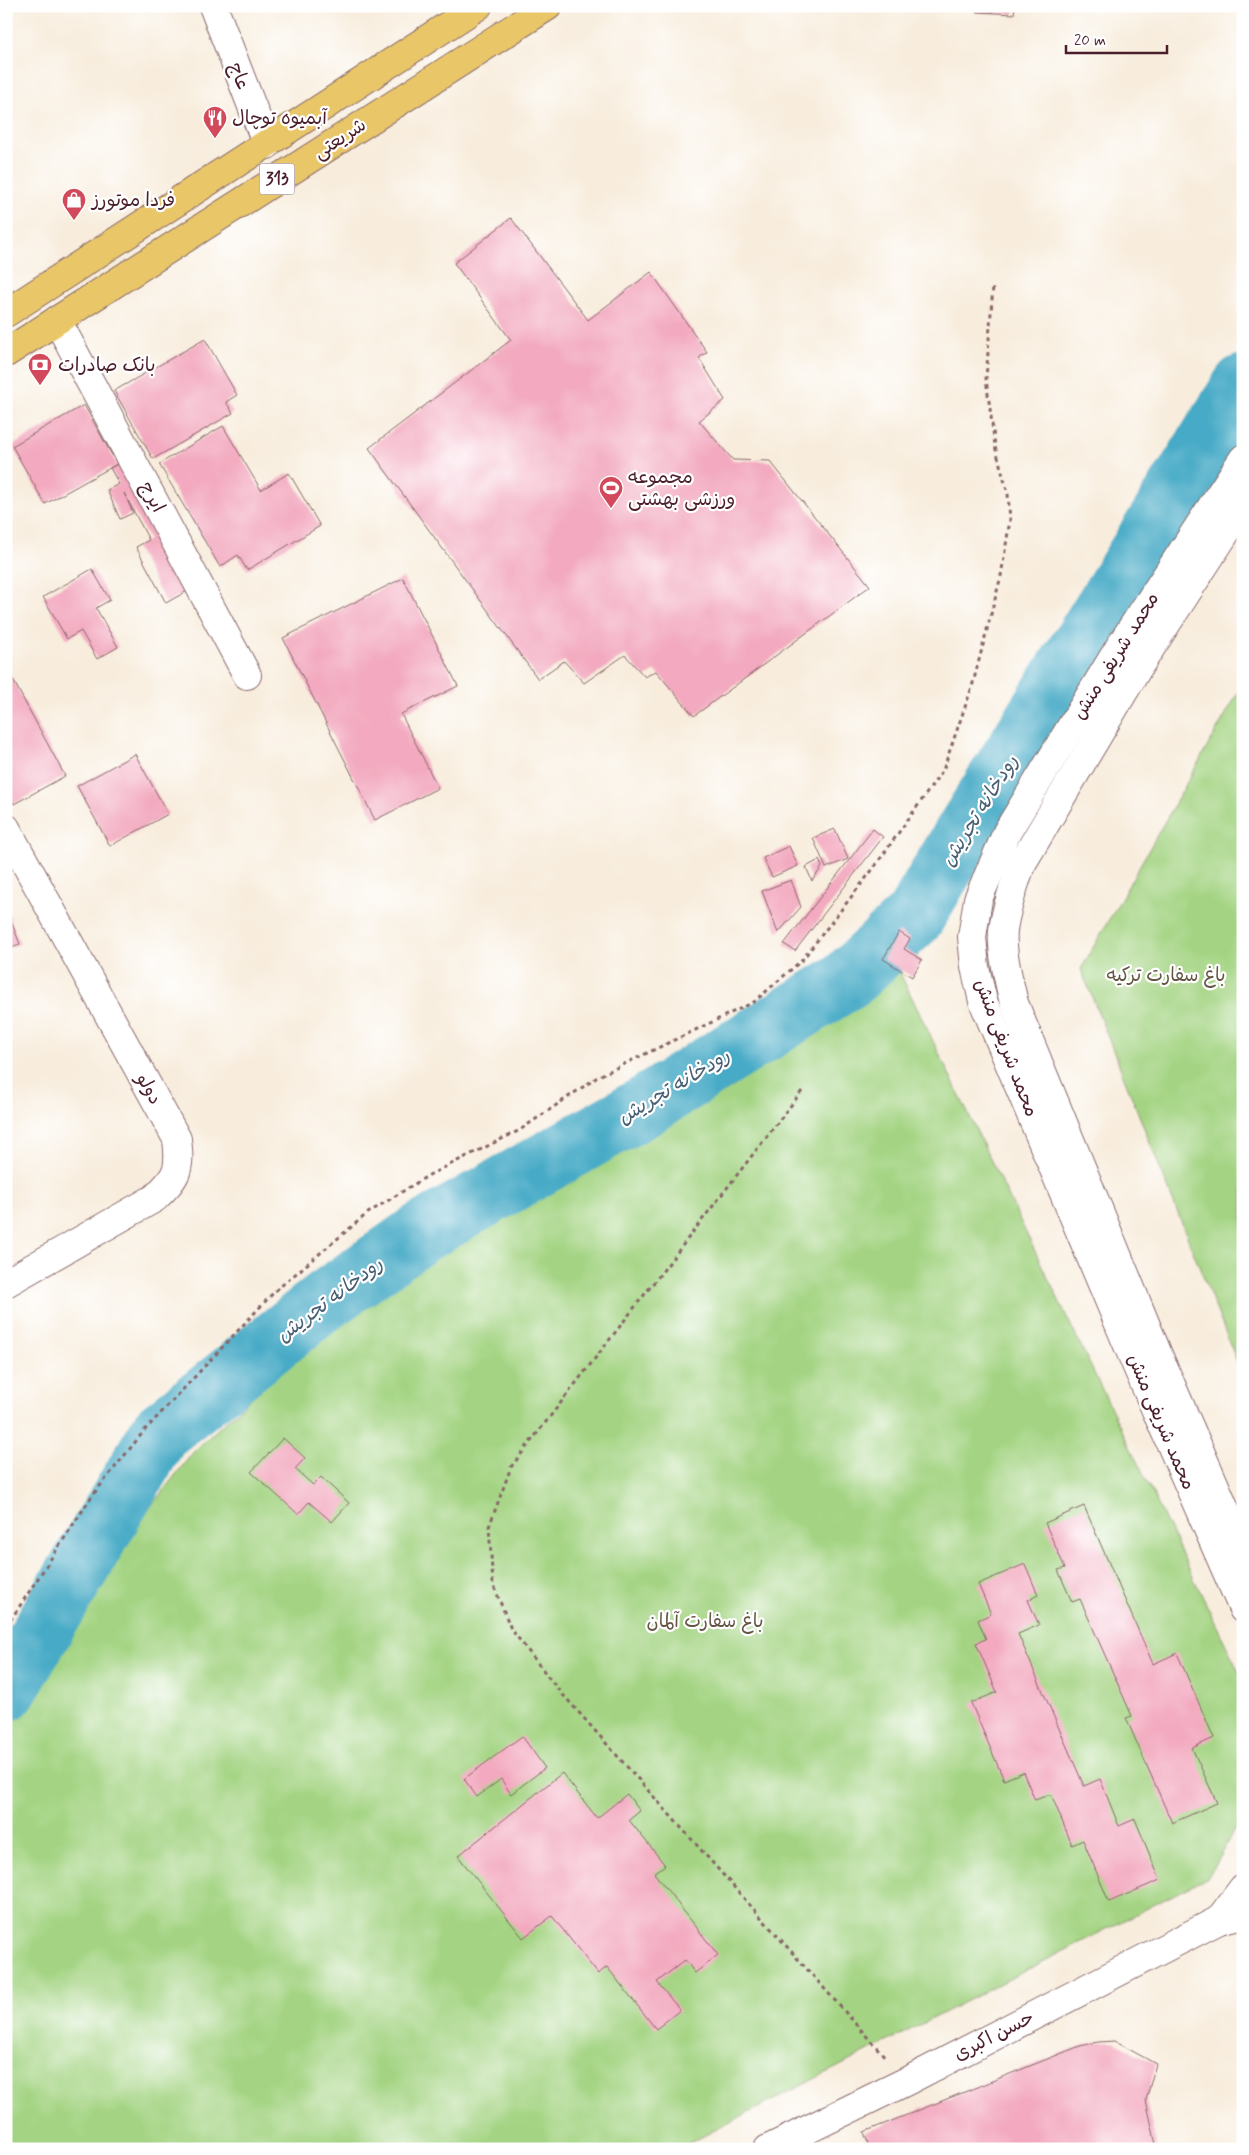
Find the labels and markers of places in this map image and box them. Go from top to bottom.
restaurant icon: آبمیوه توچال [202,105,228,139]
place label: آبمیوه توچال [232,106,328,131]
shop icon: فردا موتورز [61,187,87,221]
place label: فردا موتورز [90,188,175,213]
bank icon: بانک صادرات [27,352,53,386]
place label: بانک صادرات [58,353,156,378]
place label: مجموعه ورزشی بهشتی [628,465,735,512]
sports icon: مجموعه ورزشی بهشتی [598,475,624,509]

